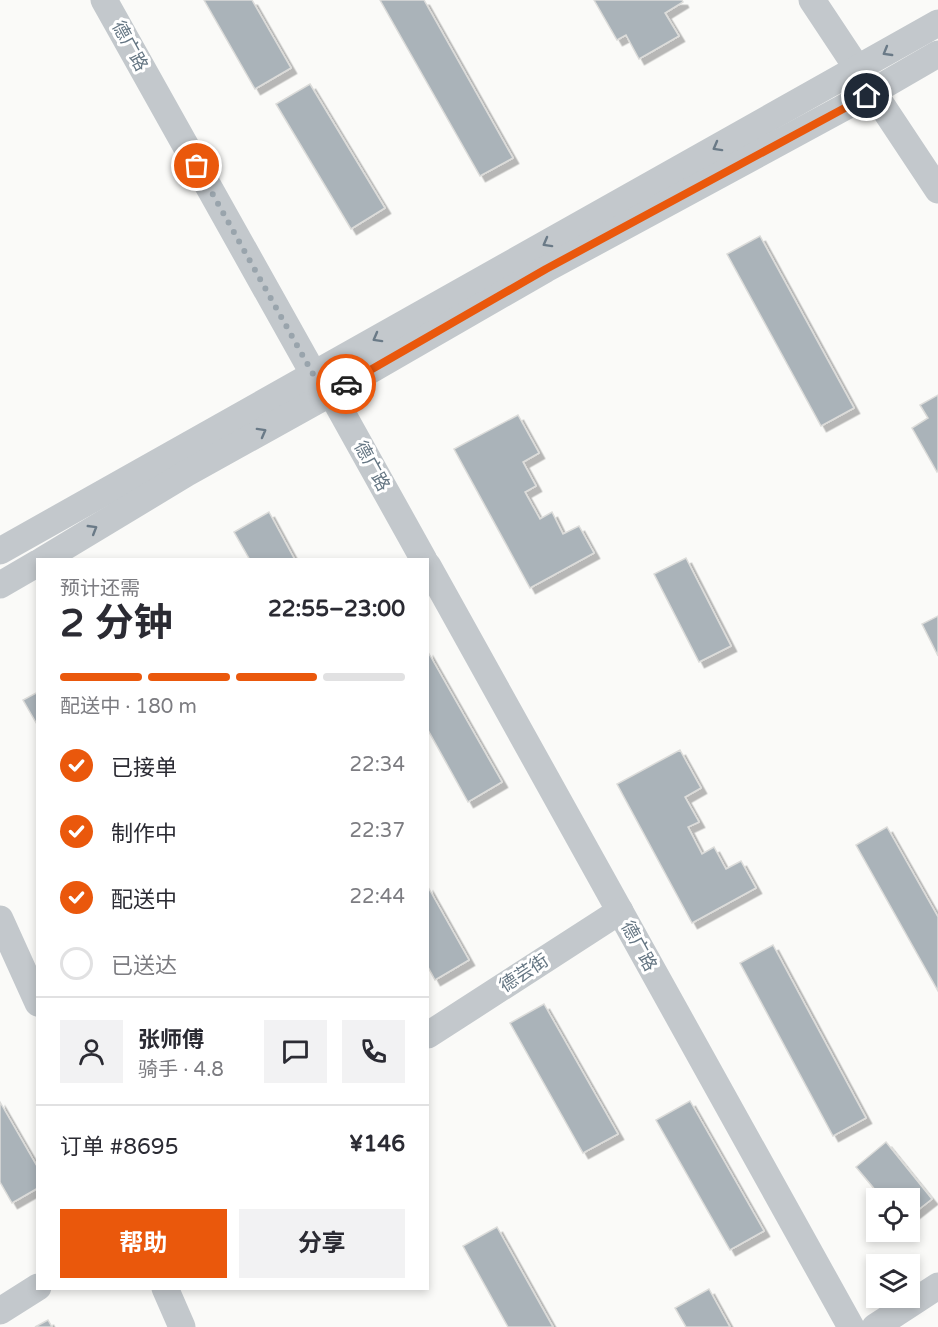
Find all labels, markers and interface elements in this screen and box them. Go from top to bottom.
street label: 德广路 [107,17,153,75]
one-way arrow [883,45,893,56]
pin [841,70,892,121]
icon: home [850,79,883,112]
pin [171,140,222,191]
one-way arrow [713,140,723,151]
icon: bag [180,149,213,182]
one-way arrow [543,235,553,247]
one-way arrow [373,331,383,342]
courier [316,354,376,414]
icon: car [330,368,363,401]
one-way arrow [255,427,266,439]
street label: 德广路 [349,437,395,495]
one-way arrow [87,525,97,537]
text: 预计还需 [60,577,140,601]
text: 22:55–23:00 [268,596,405,622]
text: 2 分钟 [60,600,173,647]
text: 配送中 · 180 m [60,695,197,719]
icon: check [60,749,93,782]
text: 22:34 [350,753,405,777]
text: 已接单 [111,755,177,781]
icon: check [60,815,93,848]
text: 22:37 [350,819,405,843]
text: 制作中 [111,821,177,847]
icon: check [60,881,93,914]
text: 22:44 [350,885,405,909]
text: 配送中 [111,887,177,913]
street label: 德广路 [616,917,662,975]
street label: 德芸街 [495,949,553,997]
text: 已送达 [111,953,177,979]
button: person [60,1020,123,1083]
button: chat [264,1020,327,1083]
button: phone [342,1020,405,1083]
text: 张师傅 [138,1027,204,1053]
text: 骑手 · 4.8 [138,1058,224,1082]
text: ¥146 [349,1131,405,1157]
text: 订单 #8695 [60,1134,178,1160]
map controls [866,1188,920,1308]
button: locate [866,1188,920,1242]
button: 帮助 [60,1209,227,1278]
button: 分享 [239,1209,405,1278]
button: layers [866,1254,920,1308]

